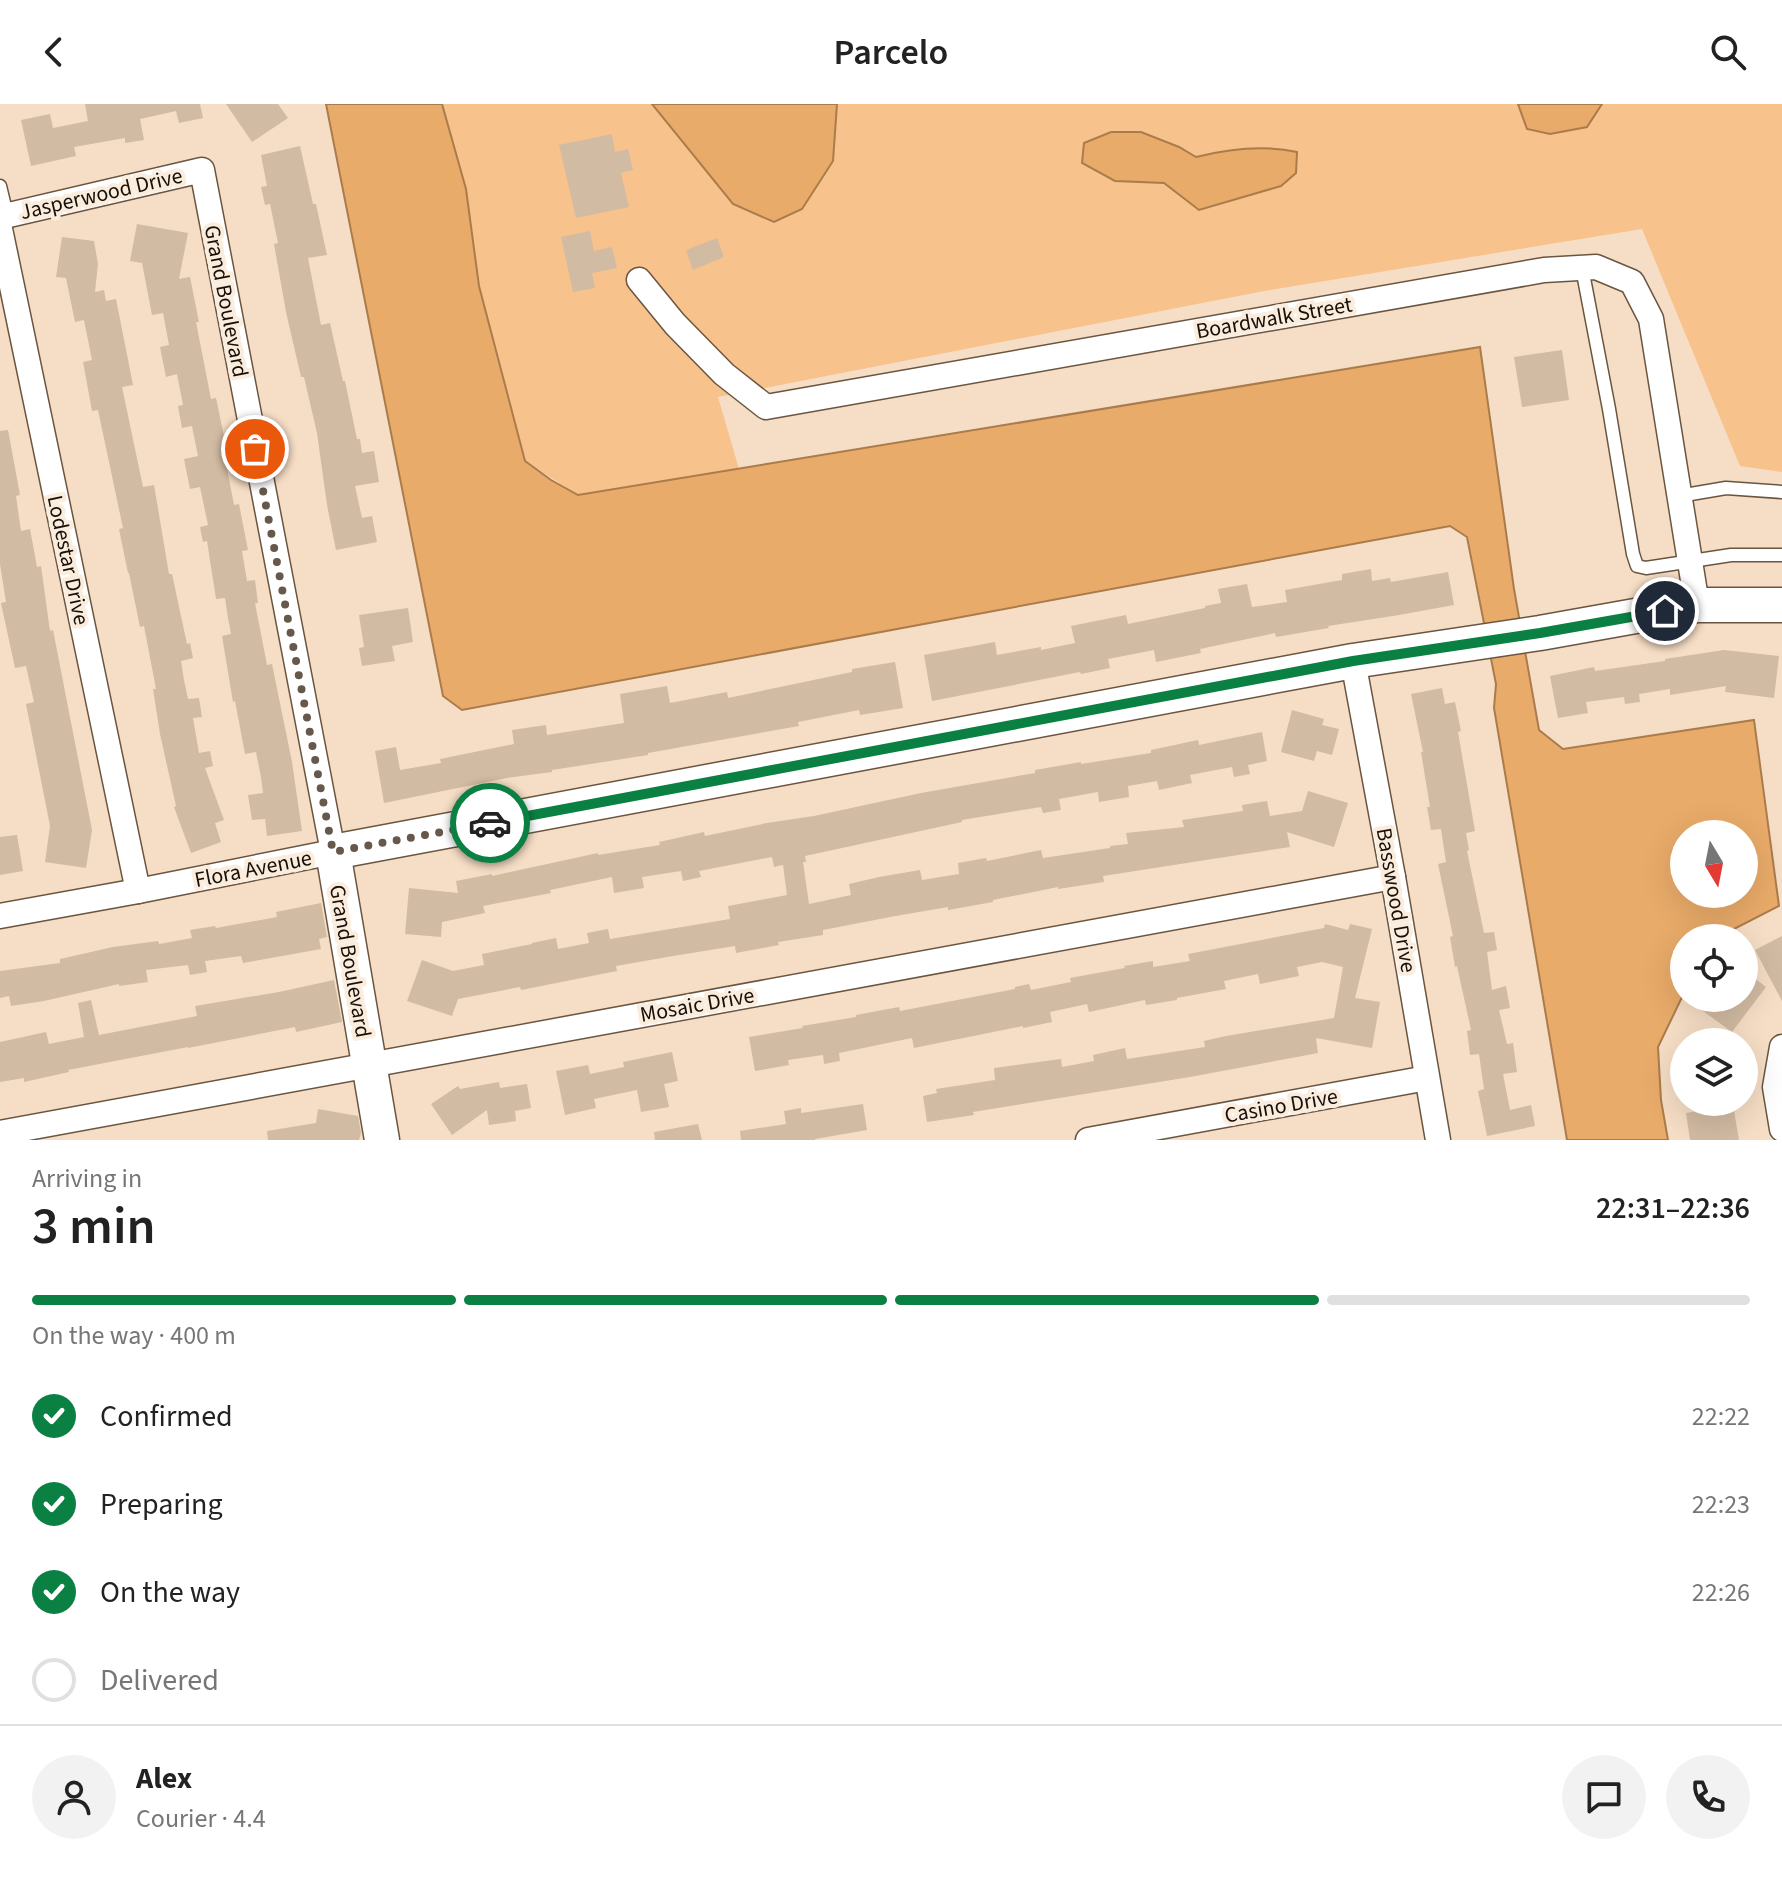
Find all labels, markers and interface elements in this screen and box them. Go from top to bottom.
text: Parcelo [834,27,948,78]
icon: back [32,30,76,74]
icon: search [1706,30,1750,74]
street label: Jasperwood Drive [17,160,186,228]
street label: Grand Boulevard [196,222,256,380]
street label: Boardwalk Street [1194,288,1355,347]
pin [221,415,289,483]
icon: bag [233,427,277,471]
street label: Lodestar Drive [39,492,97,628]
pin [1631,577,1699,645]
icon: home [1643,589,1687,633]
courier [450,783,530,863]
icon: car [468,801,512,845]
north arrow [1670,820,1758,908]
map controls [1670,820,1758,1116]
street label: Basswood Drive [1368,825,1424,975]
street label: Flora Avenue [192,842,315,896]
street label: Grand Boulevard [321,882,379,1040]
button: locate [1670,924,1758,1012]
street label: Mosaic Drive [637,979,757,1031]
button: layers [1670,1028,1758,1116]
street label: Casino Drive [1222,1080,1340,1132]
text: Arriving in [32,1160,142,1197]
text: 22:31–22:36 [1596,1187,1750,1230]
text: 3 min [32,1190,156,1264]
text: On the way · 400 m [32,1317,236,1354]
icon: check [32,1394,76,1438]
text: Confirmed [100,1395,233,1438]
text: 22:22 [1692,1398,1750,1435]
icon: check [32,1482,76,1526]
text: Preparing [100,1483,223,1526]
text: 22:23 [1692,1486,1750,1523]
icon: check [32,1570,76,1614]
text: On the way [100,1571,240,1614]
text: 22:26 [1692,1574,1750,1611]
text: Delivered [100,1659,219,1702]
button: person [32,1755,116,1839]
button: chat [1562,1755,1646,1839]
button: phone [1666,1755,1750,1839]
text: Alex [136,1757,192,1800]
text: Courier · 4.4 [136,1800,266,1837]

